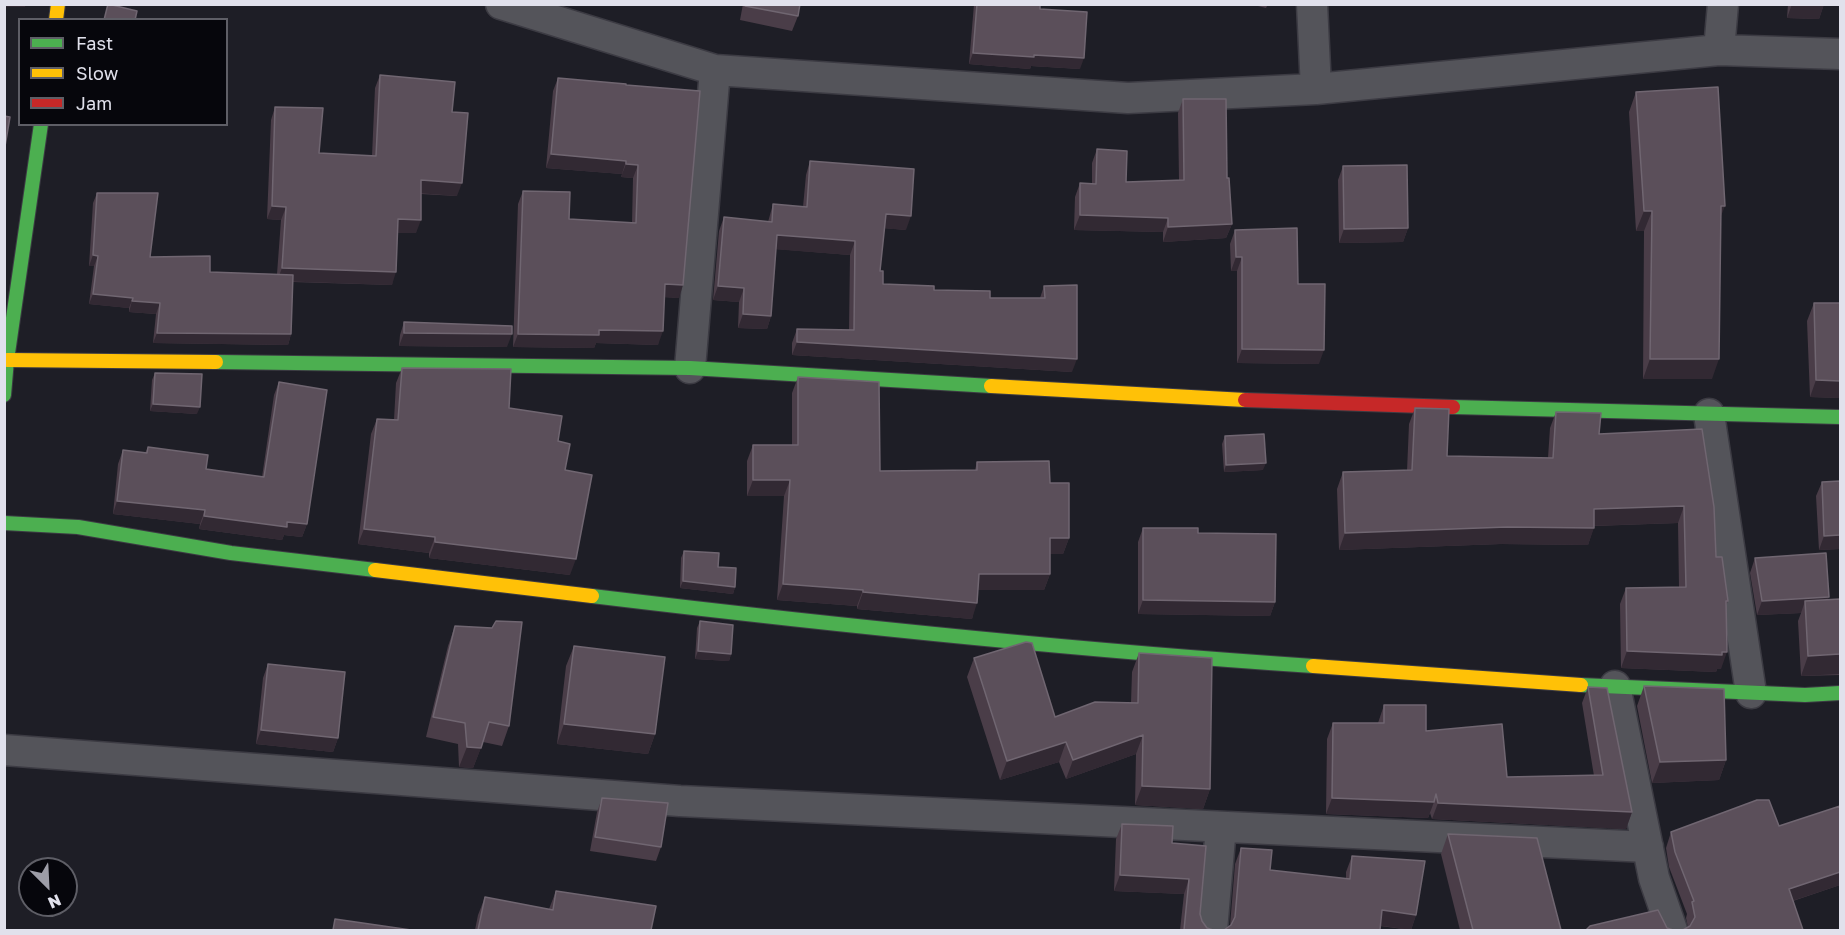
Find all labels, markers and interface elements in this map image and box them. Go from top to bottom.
legend [18,18,228,126]
text: Fast [76,32,113,54]
text: Slow [76,62,118,84]
text: Jam [76,92,112,114]
north arrow [18,857,78,917]
text: N [45,890,64,913]

